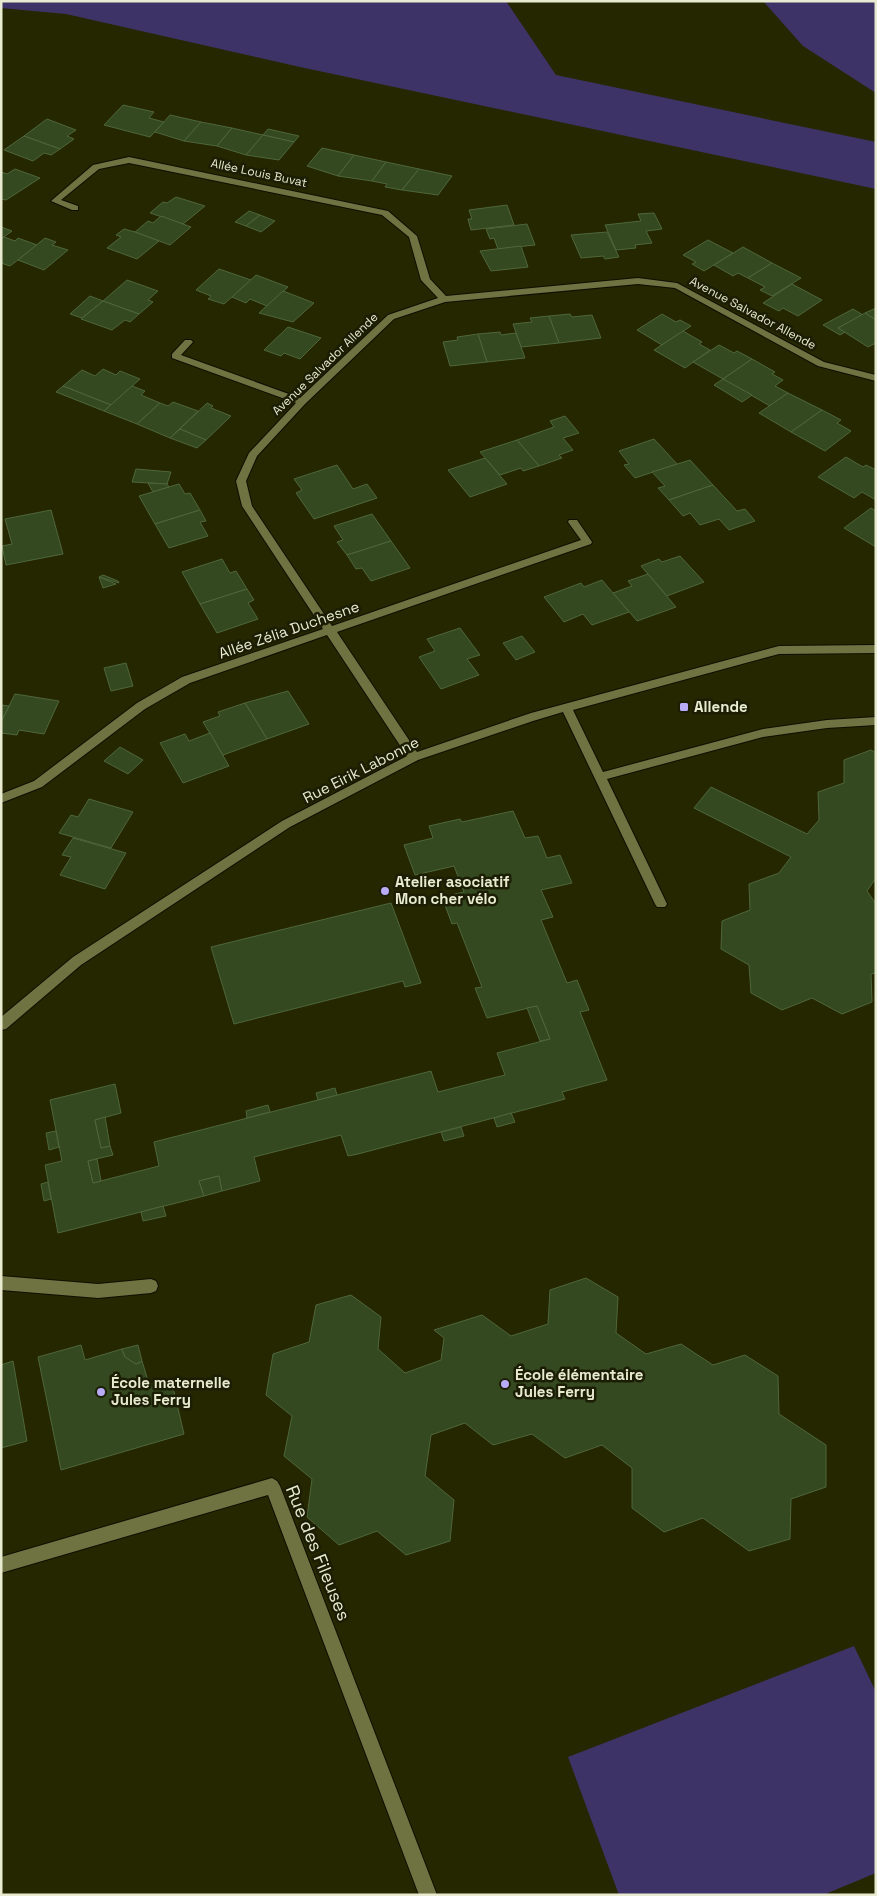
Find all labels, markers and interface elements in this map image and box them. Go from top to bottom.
street label: Allée Louis Buvat [209,155,309,191]
street label: Avenue Salvador Allende [687,273,819,353]
street label: Avenue Salvador Allende [269,309,381,419]
street label: Allée Zélia Duchesne [216,596,362,663]
place label: Allende [694,697,748,716]
marker: Allende [678,701,690,713]
street label: Rue Eirik Labonne [300,732,422,807]
place label: Atelier asociatif Mon cher vélo [395,872,510,908]
marker: Atelier asociatif Mon cher vélo [379,885,391,897]
place label: École élémentaire Jules Ferry [515,1365,644,1401]
place label: École maternelle Jules Ferry [111,1373,231,1409]
marker: École élémentaire Jules Ferry [499,1378,511,1390]
marker: École maternelle Jules Ferry [95,1386,107,1398]
street label: Rue des Fileuses [281,1482,356,1624]

